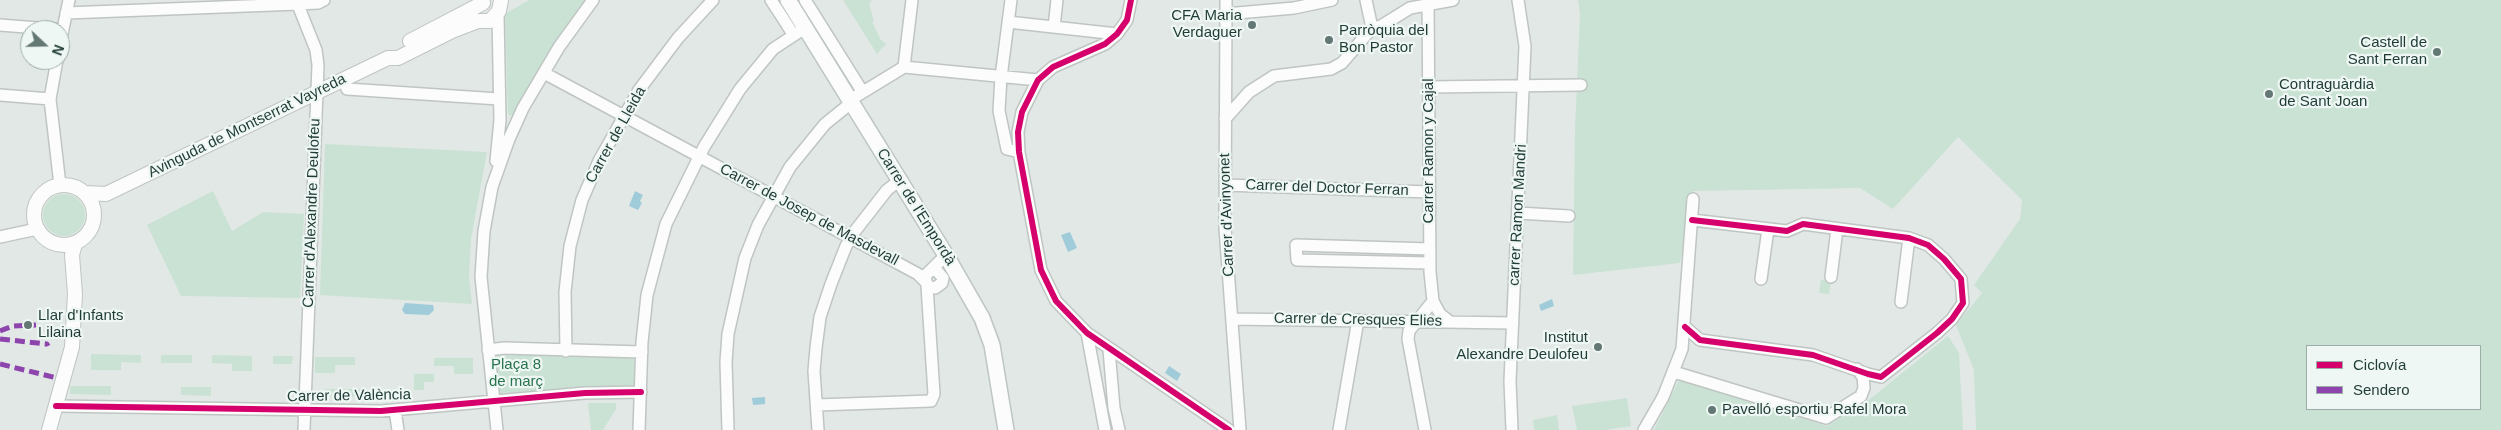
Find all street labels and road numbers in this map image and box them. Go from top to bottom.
street label: Avinguda de Montserrat Vayreda [145,70,349,182]
street label: Carrer Ramon y Cajal [1420,78,1438,224]
street label: Carrer de Lleida [582,84,650,186]
street label: Carrer d'Alexandre Deulofeu [300,118,324,308]
street label: carrer Ramon Mandri [1505,144,1531,286]
street label: Carrer de l'Empordà [873,145,959,269]
street label: Carrer d'Avinyonet [1216,153,1238,277]
street label: Carrer de Josep de Masdevall [716,160,902,270]
street label: Carrer del Doctor Ferran [1245,176,1409,200]
street label: Carrer de Cresques Elies [1274,310,1442,330]
street label: Carrer de València [287,386,411,406]

